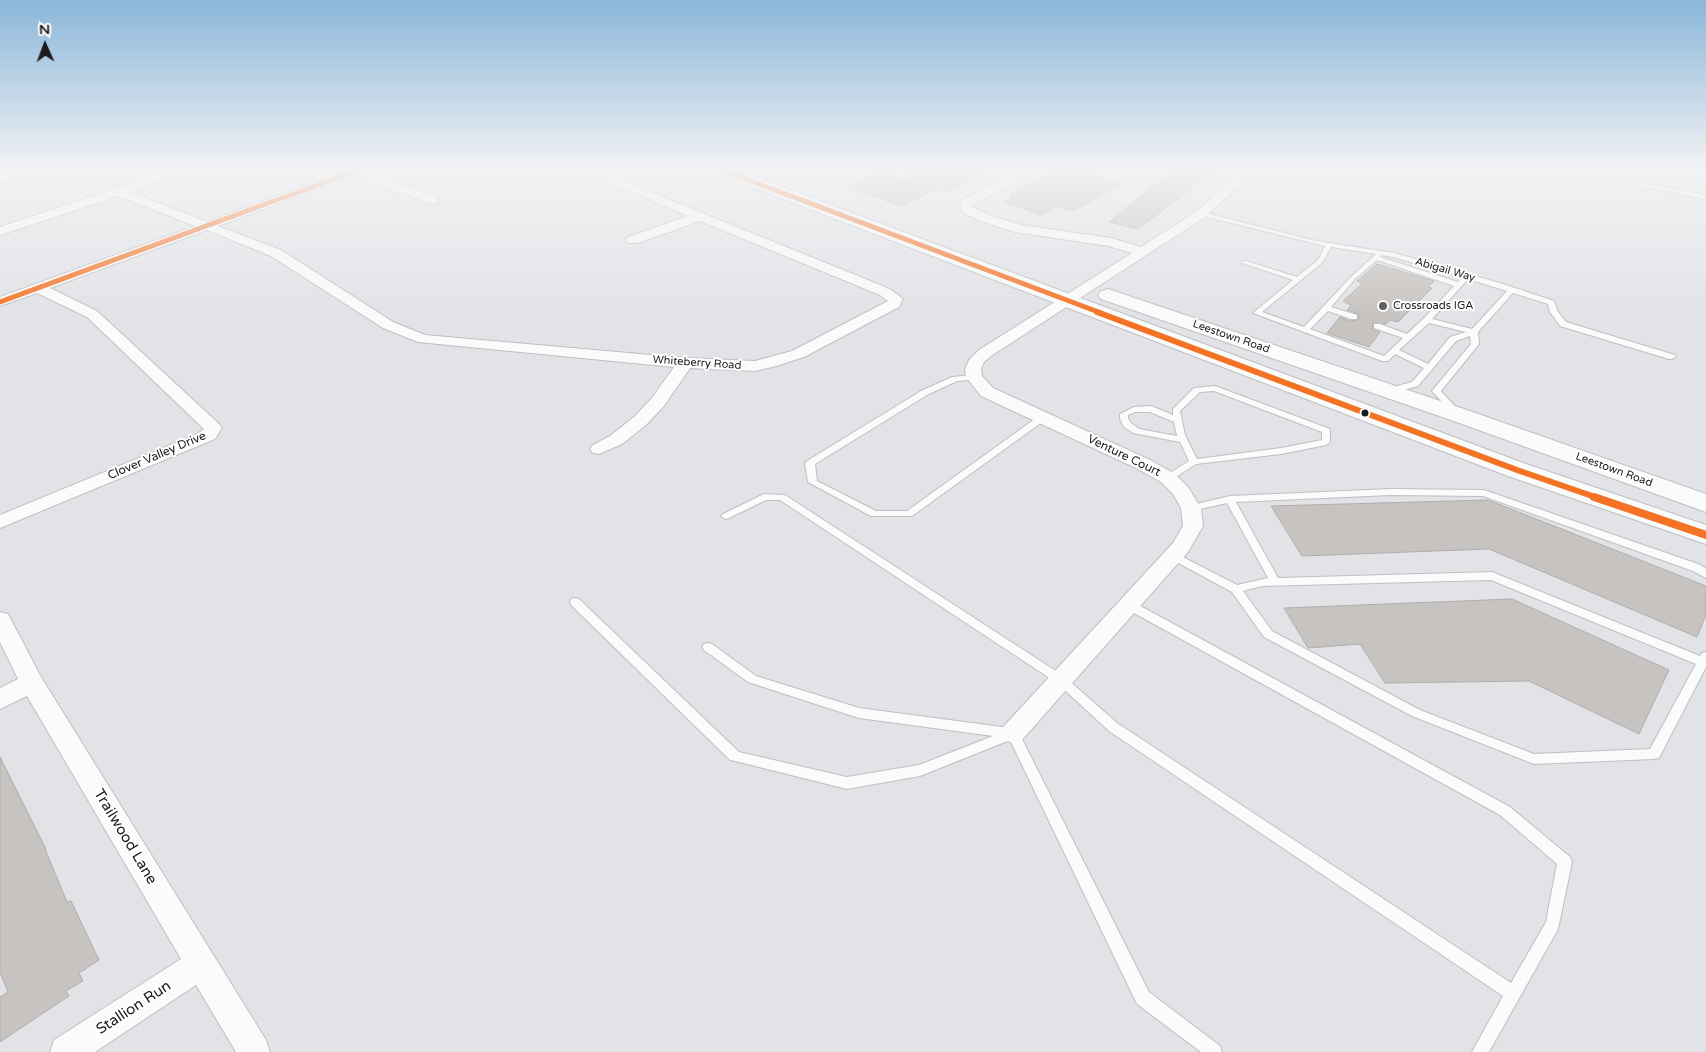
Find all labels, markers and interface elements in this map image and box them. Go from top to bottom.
north arrow [20,20,70,70]
text: N [39,21,50,38]
street label: Abigail Way [1413,255,1477,285]
place label: Crossroads IGA [1393,299,1474,313]
marker: Crossroads IGA [1377,300,1389,312]
street label: Leestown Road [1191,318,1271,356]
street label: Whiteberry Road [652,353,742,373]
unlabelled marker [1360,408,1370,418]
street label: Clover Valley Drive [106,429,208,483]
street label: Venture Court [1085,432,1163,480]
street label: Leestown Road [1574,450,1654,490]
street label: Trailwood Lane [89,786,161,888]
street label: Stallion Run [93,977,175,1039]

